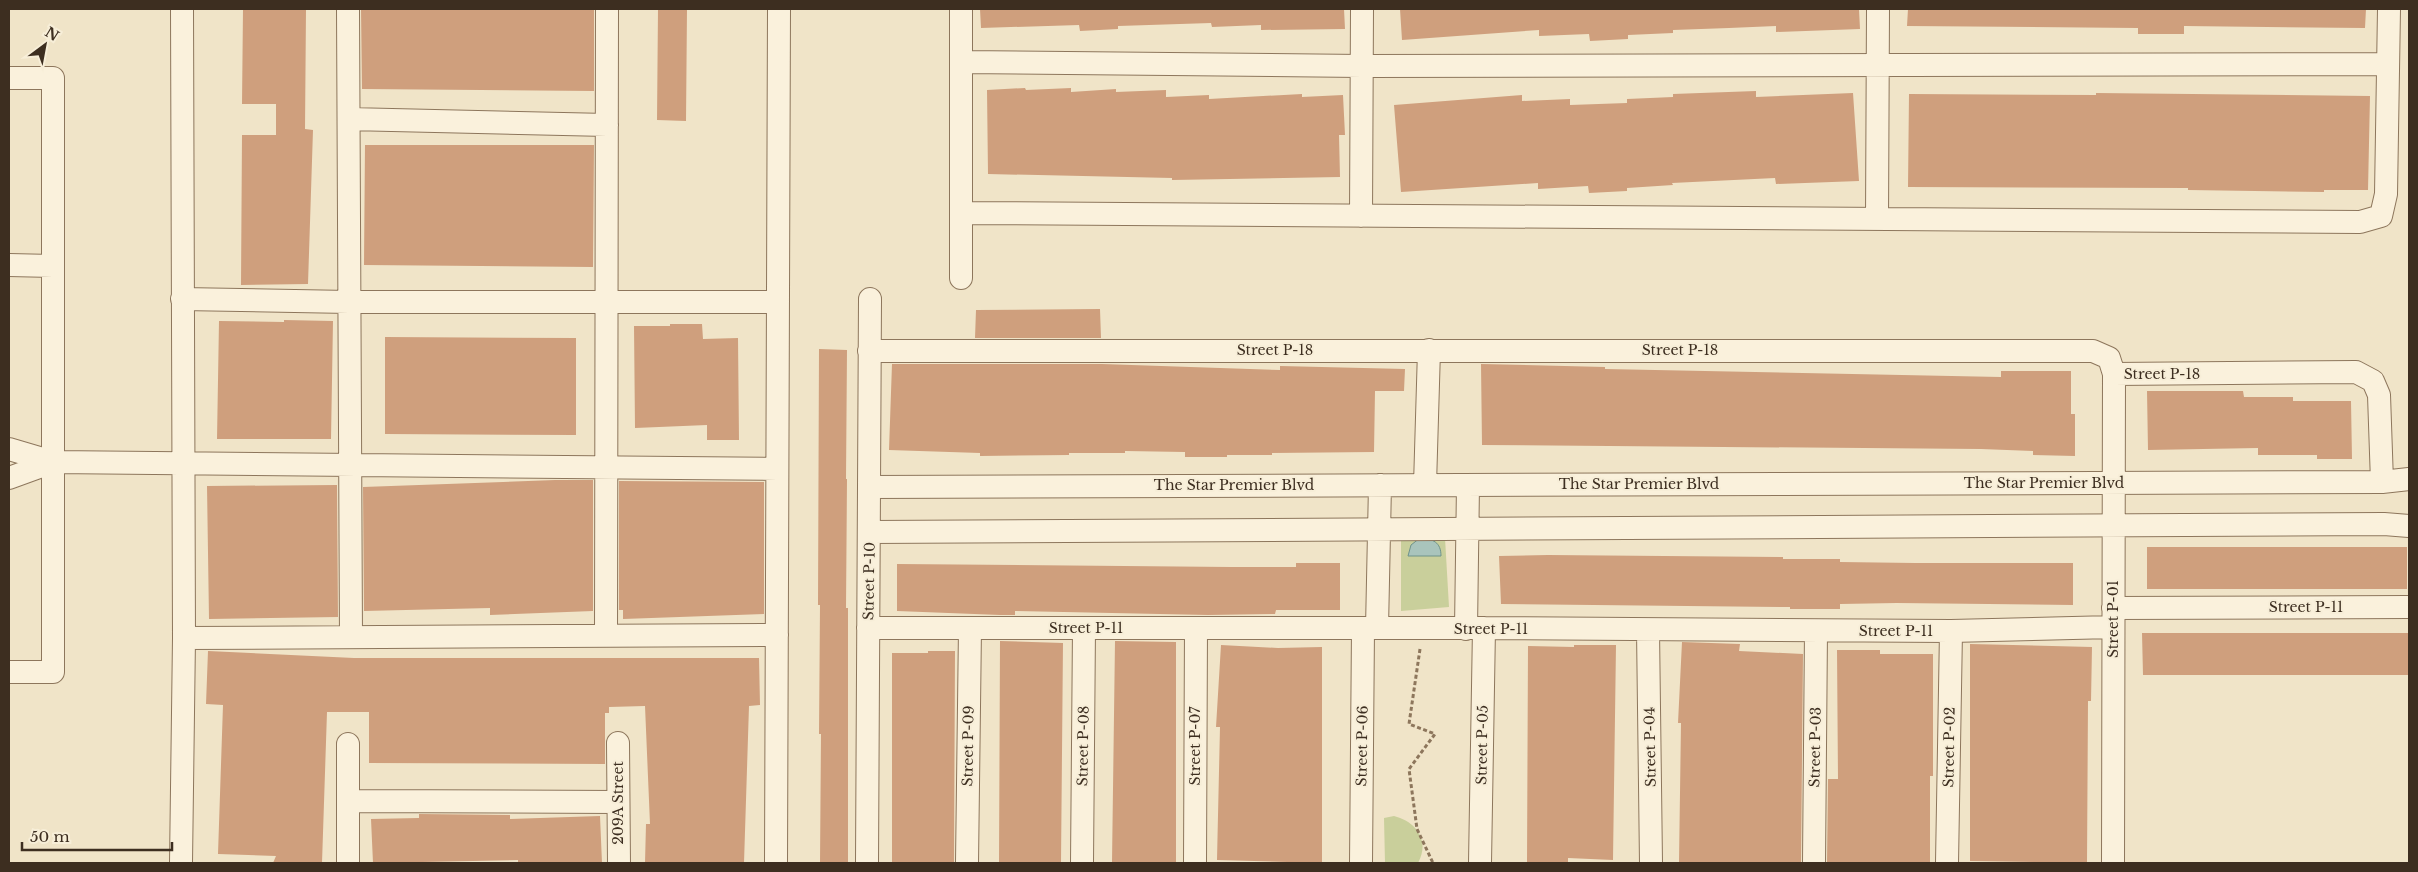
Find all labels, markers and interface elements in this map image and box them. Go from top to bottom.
north arrow [20,20,70,70]
text: N [42,23,62,45]
street label: Street P-18 [1237,341,1313,359]
street label: Street P-18 [1642,341,1718,359]
street label: Street P-18 [2124,365,2200,383]
street label: The Star Premier Blvd [1964,474,2125,492]
street label: The Star Premier Blvd [1559,475,1720,493]
street label: The Star Premier Blvd [1154,476,1315,494]
street label: Street P-10 [859,542,879,620]
street label: Street P-01 [2104,580,2122,658]
street label: Street P-11 [2269,598,2343,616]
street label: Street P-11 [1049,619,1123,637]
street label: Street P-11 [1454,620,1528,638]
street label: Street P-11 [1859,622,1933,640]
street label: Street P-09 [958,705,978,787]
street label: Street P-06 [1352,705,1372,787]
street label: Street P-05 [1472,705,1492,785]
street label: Street P-08 [1073,706,1093,786]
street label: Street P-07 [1186,706,1204,786]
street label: Street P-04 [1640,707,1660,787]
street label: Street P-03 [1805,707,1825,787]
street label: Street P-02 [1939,707,1959,787]
street label: 209A Street [609,760,627,845]
scale bar [22,820,172,852]
text: 50 m [30,827,70,846]

